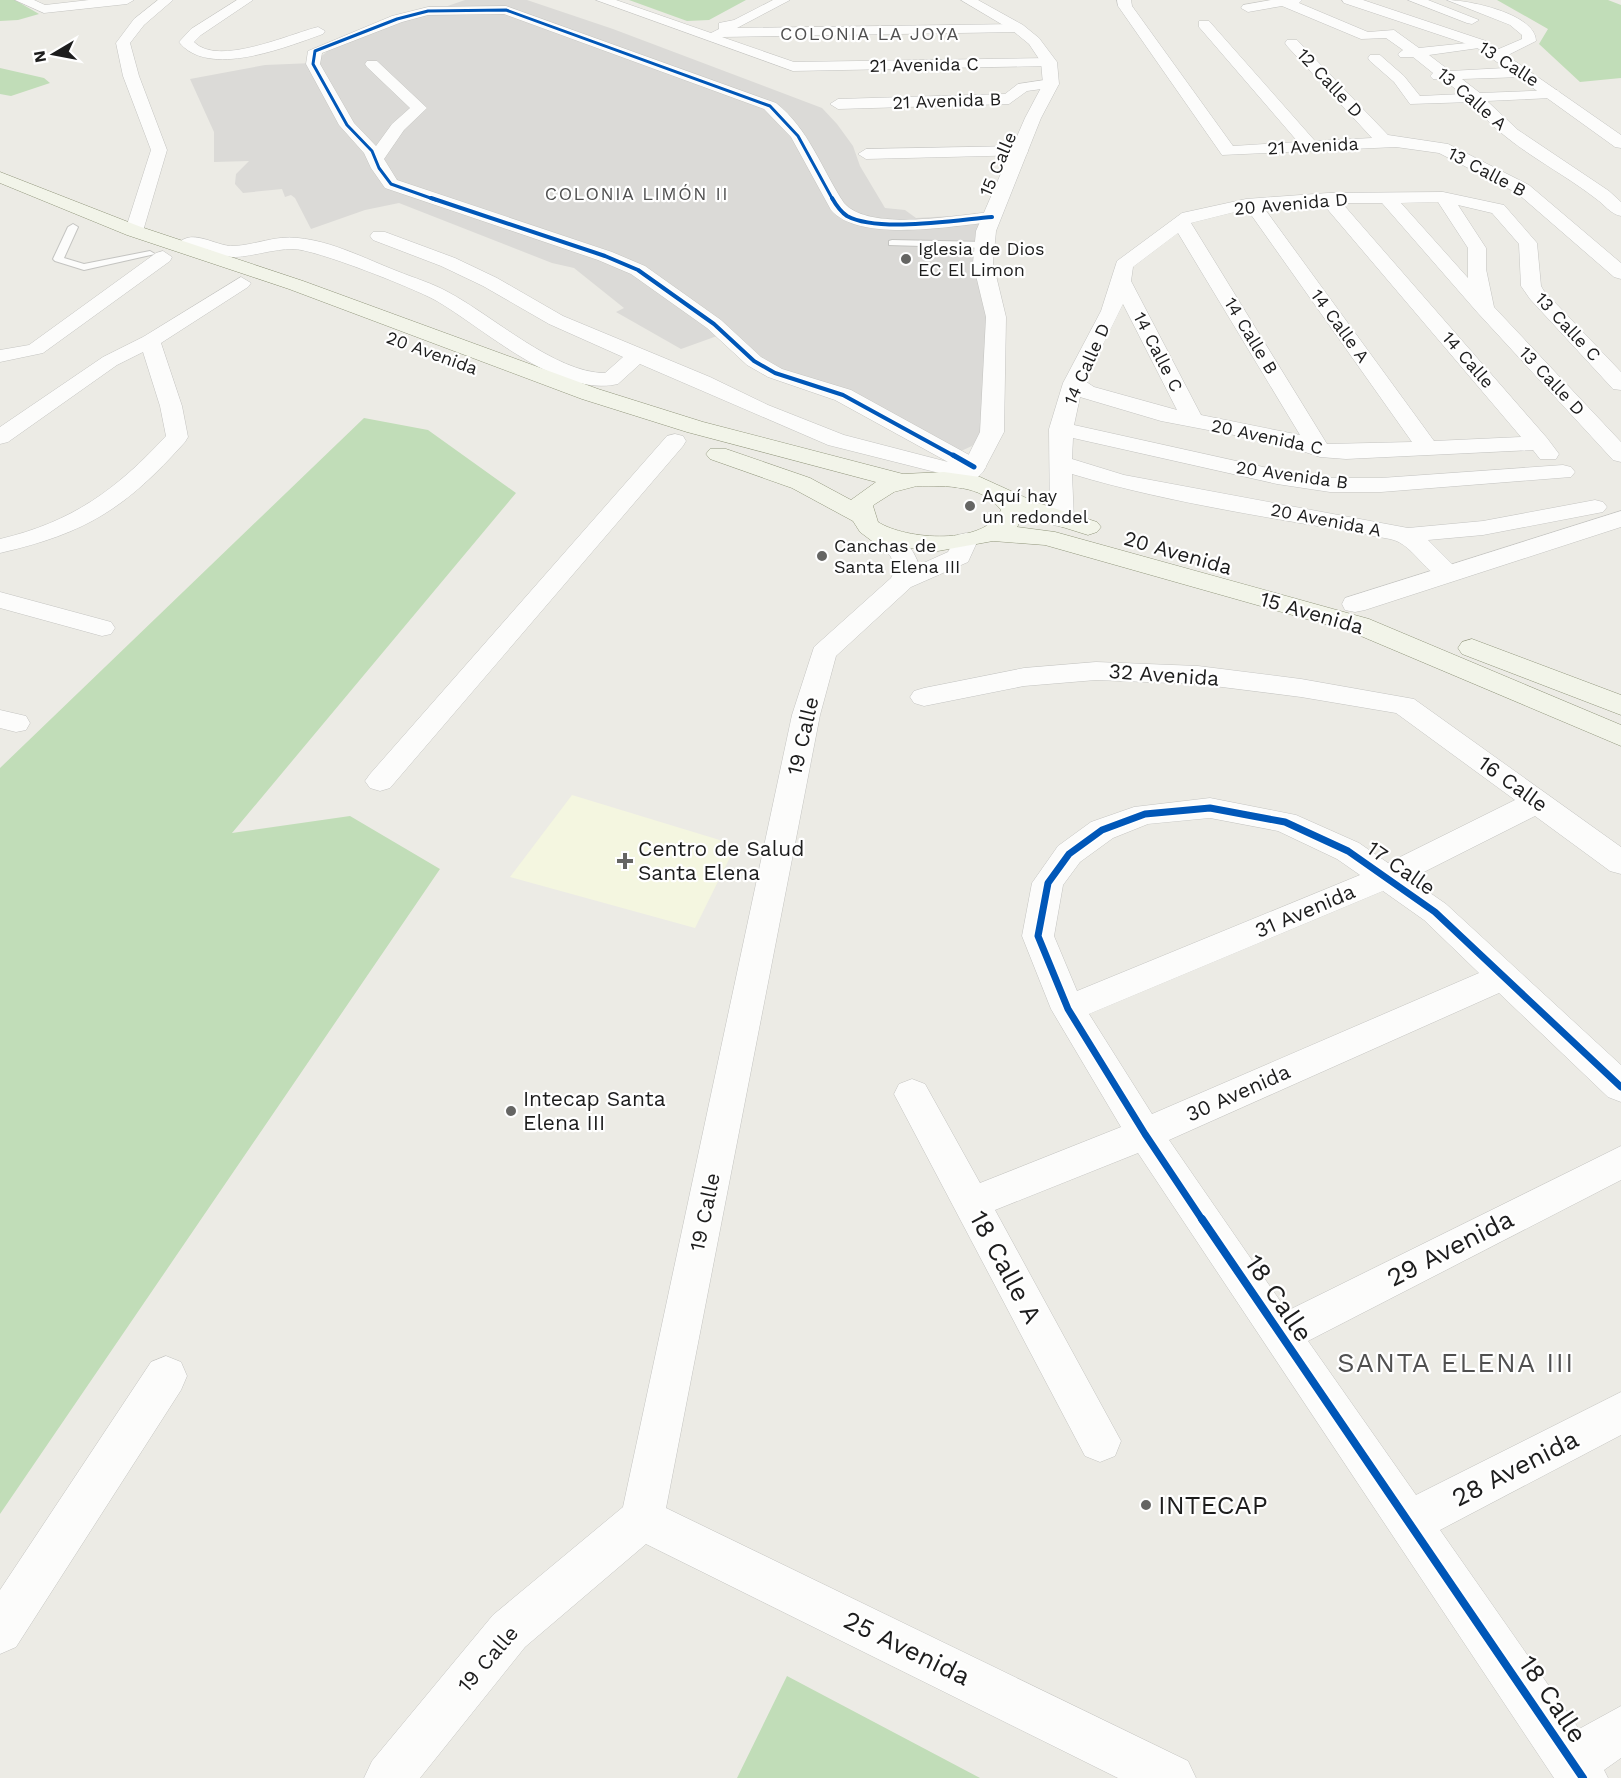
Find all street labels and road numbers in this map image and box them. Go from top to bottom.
street label: 13 Calle [1475,36,1543,91]
street label: 12 Calle D [1293,44,1368,122]
street label: 21 Avenida C [869,53,979,76]
street label: 13 Calle A [1433,63,1511,134]
street label: 21 Avenida B [892,88,1002,113]
street label: 15 Calle [975,129,1020,199]
street label: 21 Avenida [1267,133,1359,158]
street label: 13 Calle B [1445,142,1530,201]
street label: 20 Avenida D [1233,188,1349,219]
street label: 14 Calle A [1307,285,1374,367]
street label: 13 Calle C [1531,288,1605,365]
street label: 14 Calle B [1220,293,1283,378]
street label: 14 Calle C [1129,308,1187,395]
street label: 14 Calle D [1059,320,1114,408]
street label: 20 Avenida [384,326,481,379]
street label: 14 Calle [1438,327,1499,392]
street label: 13 Calle D [1515,342,1590,420]
street label: 20 Avenida C [1209,414,1325,459]
street label: 20 Avenida B [1235,456,1349,493]
street label: 20 Avenida A [1269,498,1383,541]
street label: 20 Avenida [1121,525,1235,580]
street label: 15 Avenida [1257,586,1367,639]
street label: 32 Avenida [1108,658,1220,691]
street label: 19 Calle [781,694,824,777]
street label: 16 Calle [1474,750,1553,817]
street label: 17 Calle [1362,835,1440,900]
street label: 31 Avenida [1251,878,1359,943]
street label: 30 Avenida [1182,1058,1294,1127]
street label: 19 Calle [684,1170,725,1253]
street label: 29 Avenida [1382,1203,1518,1293]
street label: 18 Calle A [964,1205,1048,1329]
street label: 18 Calle [1239,1249,1319,1347]
street label: 28 Avenida [1447,1423,1583,1513]
street label: 25 Avenida [839,1604,975,1692]
street label: 19 Calle [452,1620,523,1697]
street label: 18 Calle [1513,1650,1593,1748]

